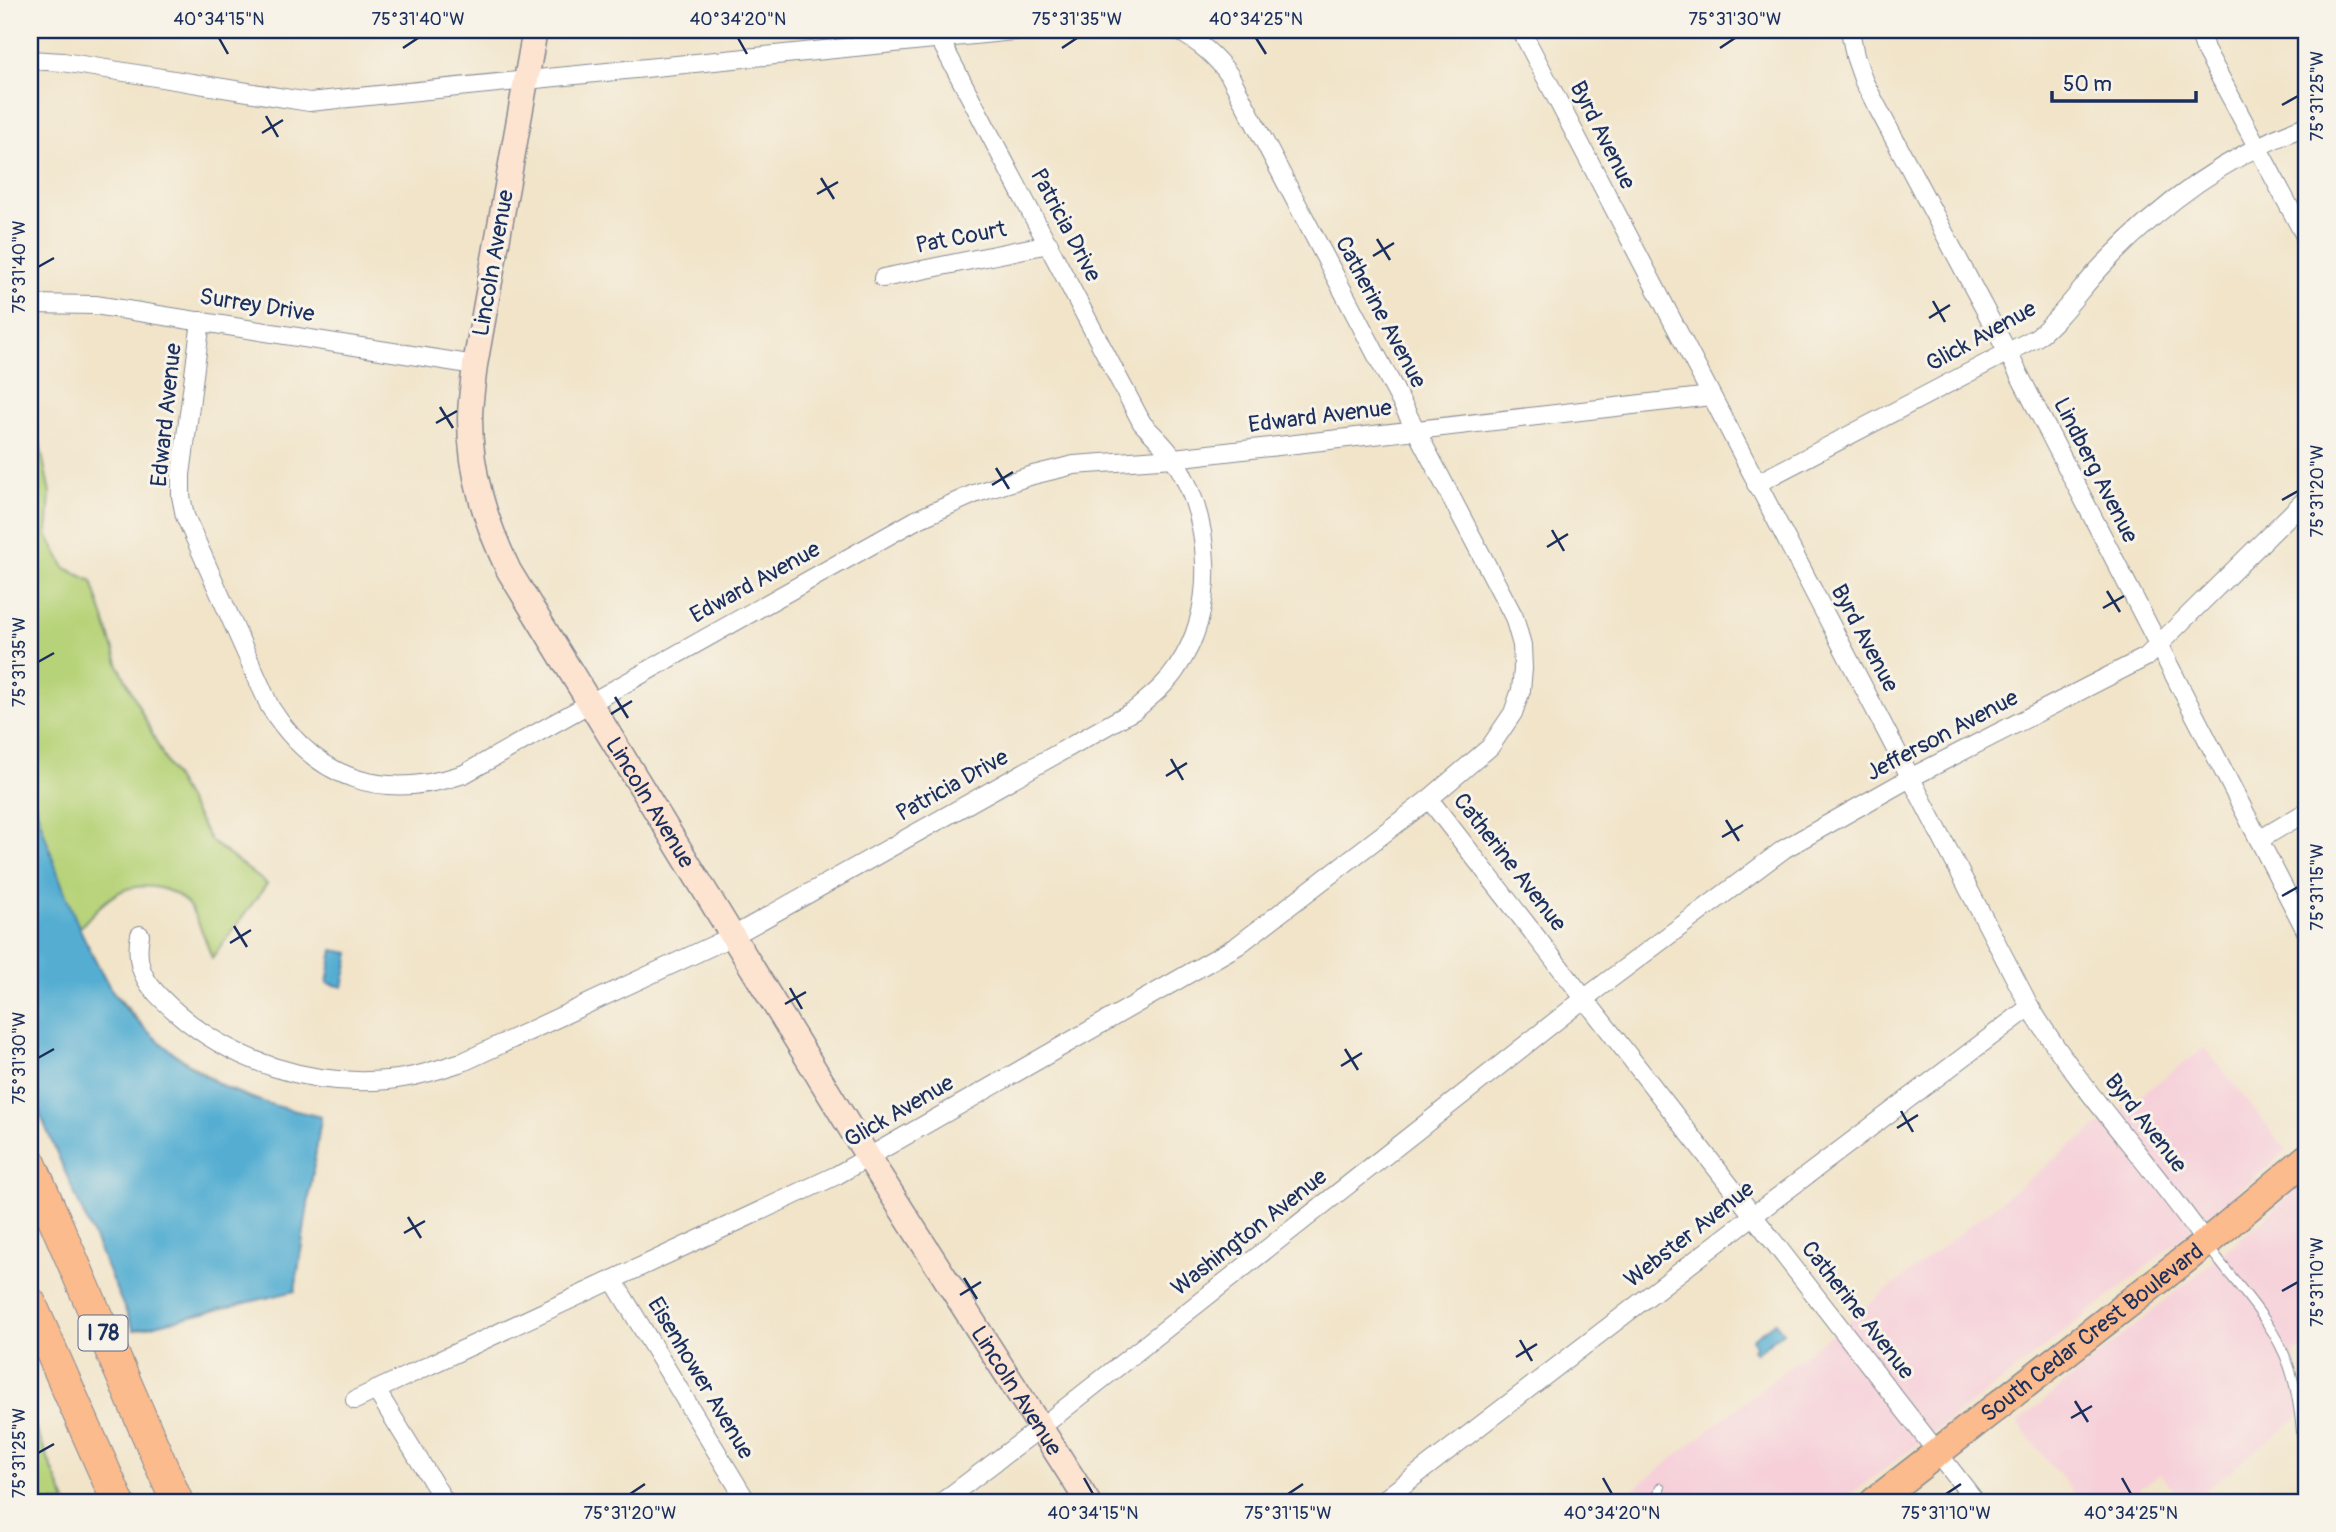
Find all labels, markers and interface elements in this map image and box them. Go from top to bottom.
text: 40°34'15"N [174,8,264,31]
text: 75°31'40"W [371,8,465,31]
text: 40°34'20"N [690,8,786,31]
text: 75°31'35"W [1032,8,1122,31]
text: 40°34'25"N [1209,8,1303,31]
text: 75°31'30"W [1689,8,1781,31]
text: 75°31'25"W [2306,51,2329,141]
scale bar [2052,60,2196,104]
text: 50 m [2063,71,2112,98]
street label: Byrd Avenue [1563,76,1643,195]
street label: Patricia Drive [1024,163,1108,287]
street label: Lincoln Avenue [466,187,520,338]
street label: Pat Court [913,214,1009,260]
text: 75°31'40"W [8,220,31,314]
street label: Catherine Avenue [1329,231,1433,393]
street label: Surrey Drive [197,282,317,329]
street label: Glick Avenue [1921,294,2042,378]
street label: Edward Avenue [144,341,188,488]
street label: Lindberg Avenue [2047,392,2145,548]
street label: Edward Avenue [1247,393,1394,439]
text: 75°31'20"W [2306,445,2329,537]
street label: Edward Avenue [685,534,826,630]
street label: Byrd Avenue [1825,579,1906,697]
text: 75°31'35"W [8,617,31,707]
street label: Jefferson Avenue [1861,682,2024,787]
street label: Lincoln Avenue [600,731,702,874]
street label: Patricia Drive [891,742,1014,828]
street label: Catherine Avenue [1447,787,1573,938]
text: 75°31'15"W [2306,843,2329,931]
text: 75°31'30"W [8,1012,31,1104]
street label: Glick Avenue [839,1068,959,1154]
street label: Byrd Avenue [2098,1068,2194,1179]
street label: Washington Avenue [1165,1162,1333,1302]
street label: Webster Avenue [1618,1174,1760,1294]
street label: Catherine Avenue [1795,1235,1921,1386]
street label: South Cedar Crest Boulevard [1974,1236,2209,1428]
text: 75°31'10"W [2306,1237,2329,1327]
street label: Eisenhower Avenue [641,1292,761,1465]
road number: I 78 [78,1316,128,1350]
street label: Lincoln Avenue [965,1320,1069,1461]
text: 75°31'25"W [8,1408,31,1498]
text: 75°31'20"W [584,1502,676,1525]
text: 40°34'15"N [1048,1502,1138,1525]
text: 75°31'15"W [1244,1502,1332,1525]
text: 40°34'20"N [1564,1502,1660,1525]
text: 75°31'10"W [1901,1502,1991,1525]
text: 40°34'25"N [2084,1502,2178,1525]

